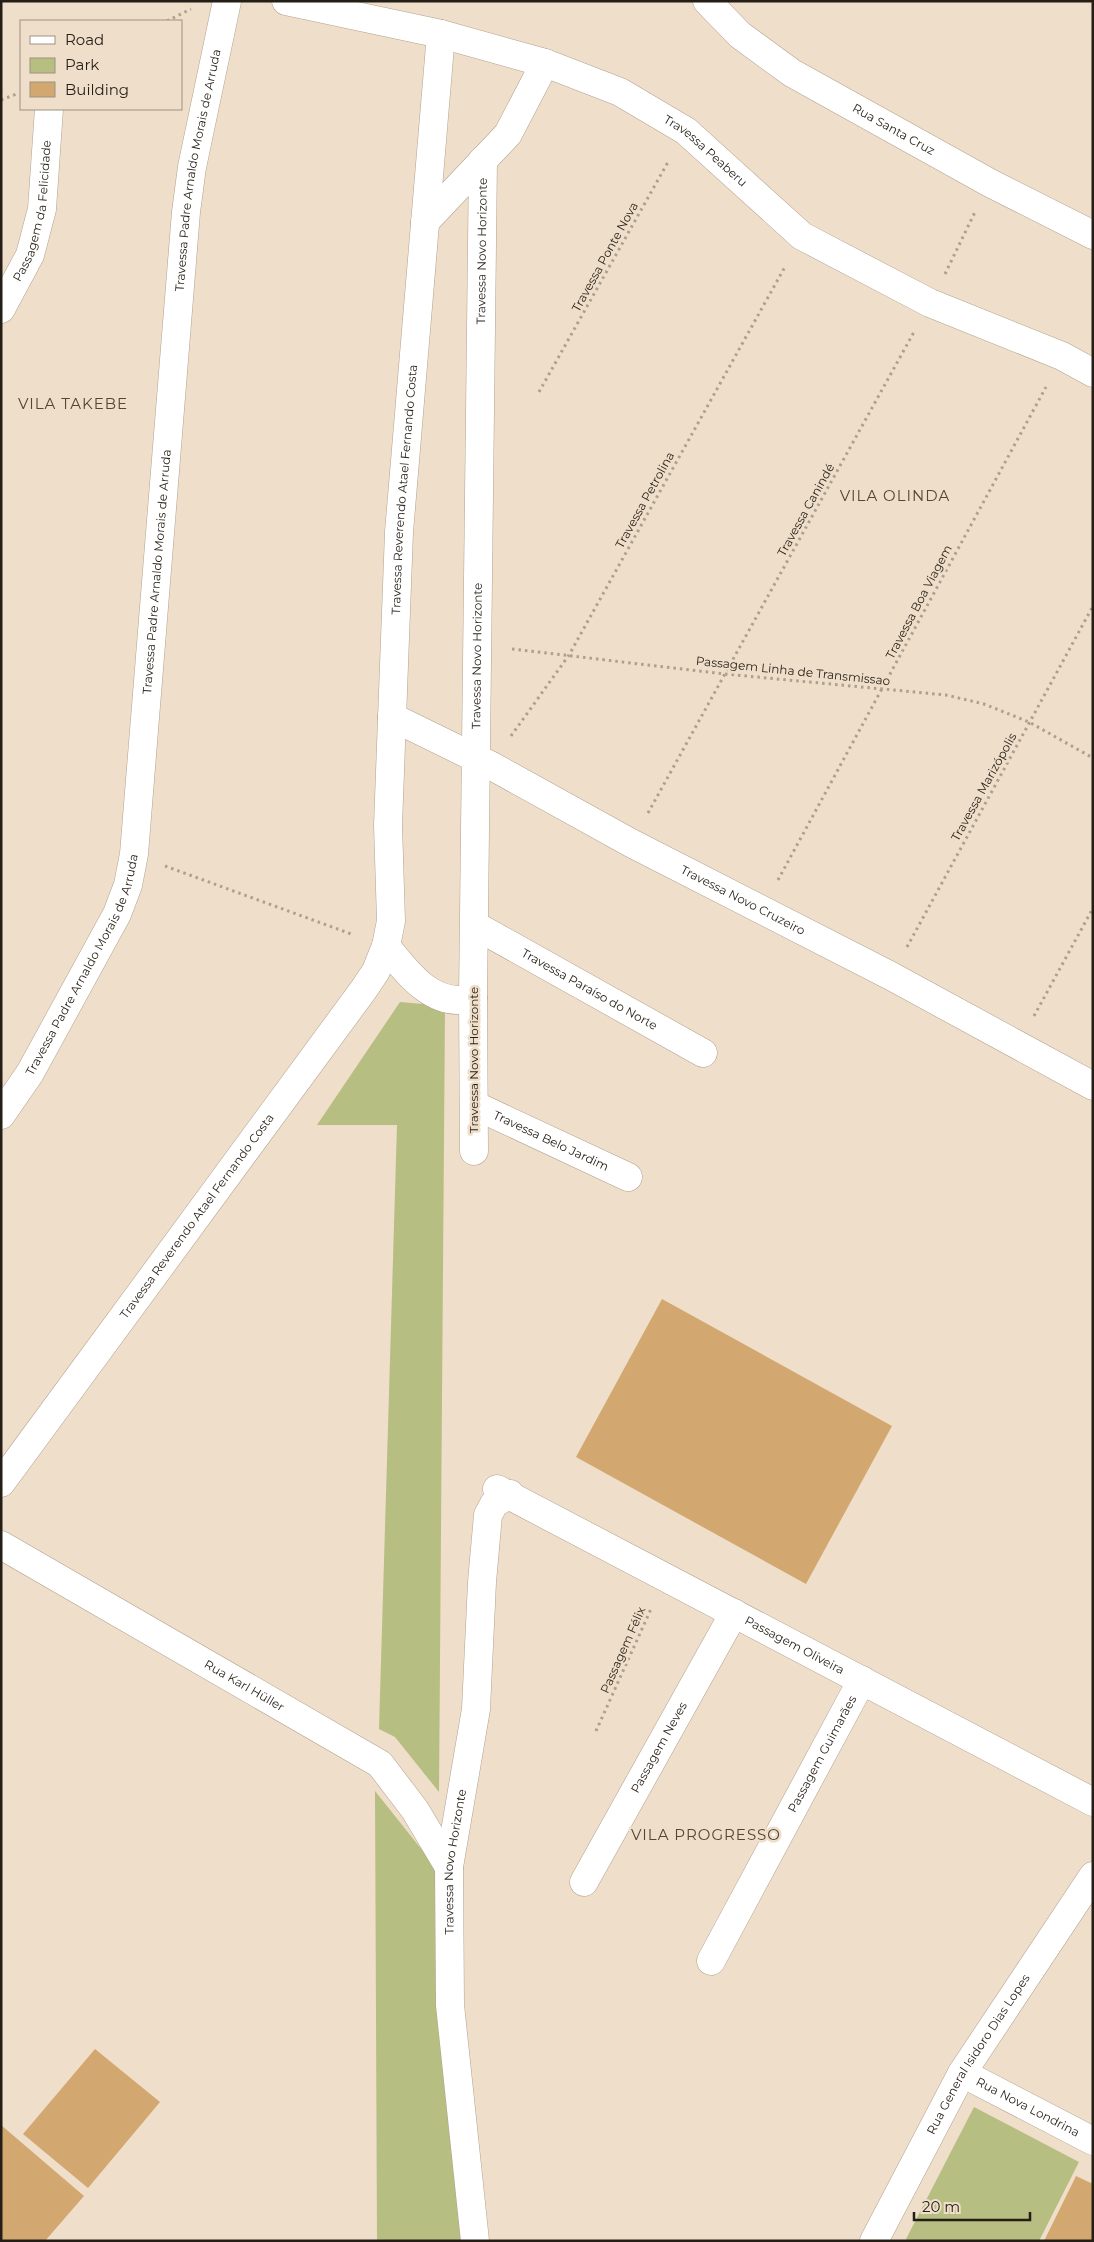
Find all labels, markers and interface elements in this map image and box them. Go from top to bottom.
legend [20,20,182,110]
text: Road [65,30,104,49]
street label: Travessa Padre Arnaldo Morais de Arruda [172,47,224,292]
text: Park [65,55,99,74]
text: Building [65,80,129,99]
street label: Rua Santa Cruz [850,100,938,158]
street label: Travessa Peaberu [661,112,750,190]
street label: Passagem da Felicidade [9,140,54,284]
street label: Travessa Novo Horizonte [473,178,490,324]
street label: Travessa Ponte Nova [568,199,641,314]
street label: Travessa Reverendo Atael Fernando Costa [388,364,420,615]
district label: VILA TAKEBE [18,394,128,413]
street label: Travessa Padre Arnaldo Morais de Arruda [139,449,174,695]
street label: Travessa Petrolina [612,449,677,551]
street label: Travessa Canindé [774,461,837,559]
district label: VILA OLINDA [840,486,950,505]
street label: Travessa Boa Viagem [882,542,955,661]
street label: Travessa Novo Horizonte [468,583,485,729]
street label: Passagem Linha de Transmissao [695,653,891,688]
street label: Travessa Marizópolis [948,730,1020,844]
street label: Travessa Padre Arnaldo Morais de Arruda [22,853,141,1078]
street label: Travessa Novo Cruzeiro [678,862,808,938]
street label: Travessa Paraíso do Norte [519,945,660,1033]
street label: Travessa Novo Horizonte [466,987,481,1133]
street label: Travessa Belo Jardim [491,1107,611,1174]
street label: Travessa Reverendo Atael Fernando Costa [116,1111,277,1321]
street label: Passagem Félix [597,1604,649,1695]
street label: Passagem Oliveira [742,1612,847,1677]
street label: Rua Karl Hüller [202,1656,287,1714]
street label: Passagem Guimarães [784,1693,859,1815]
street label: Passagem Neves [627,1699,690,1795]
street label: Travessa Novo Horizonte [441,1788,469,1935]
district label: VILA PROGRESSO [631,1825,781,1844]
street label: Rua General Isidoro Dias Lopes [923,1971,1033,2137]
street label: Rua Nova Londrina [974,2074,1082,2140]
scale bar [914,2190,1030,2222]
text: 20 m [922,2197,960,2216]

